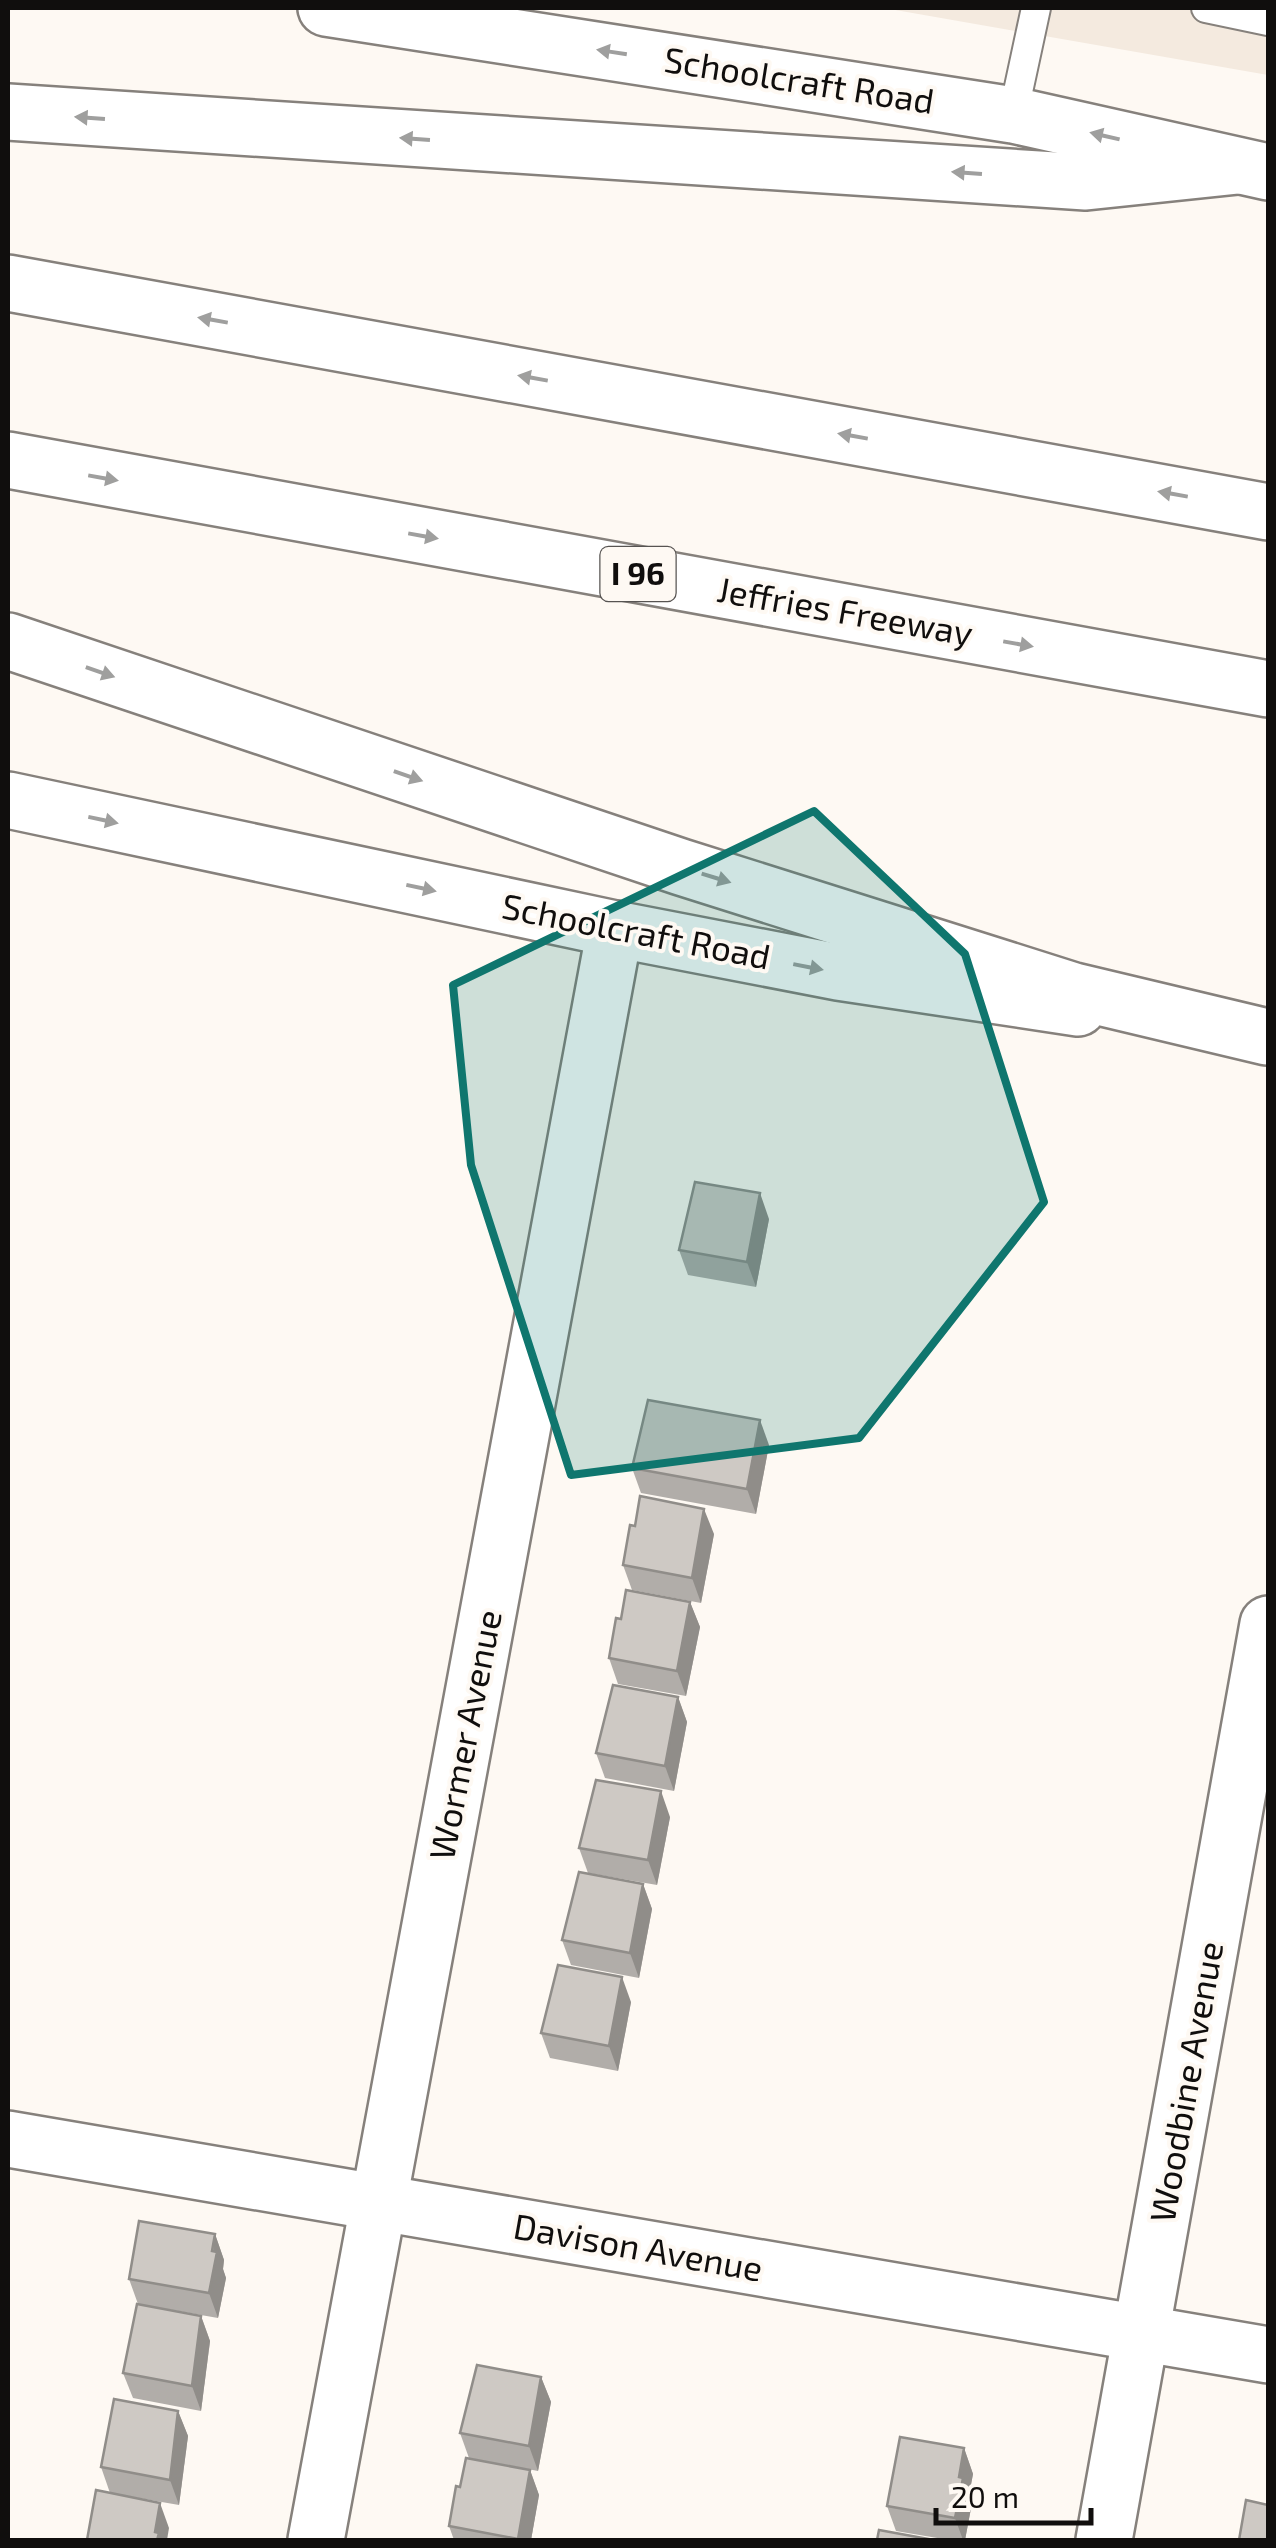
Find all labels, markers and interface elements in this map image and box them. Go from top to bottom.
street label: Schoolcraft Road [661,37,937,121]
one-way arrow [596,43,628,59]
one-way arrow [74,110,106,126]
one-way arrow [1089,128,1120,143]
one-way arrow [398,131,430,147]
one-way arrow [950,165,982,181]
one-way arrow [197,312,228,327]
one-way arrow [517,370,548,385]
one-way arrow [837,428,868,443]
one-way arrow [88,471,120,486]
one-way arrow [1156,486,1188,501]
one-way arrow [408,528,439,544]
road number: I 96 [600,547,676,601]
street label: Jeffries Freeway [714,567,976,653]
one-way arrow [1003,637,1035,652]
one-way arrow [85,666,115,681]
one-way arrow [393,769,423,784]
one-way arrow [88,813,119,828]
one-way arrow [702,872,732,887]
one-way arrow [406,881,437,896]
street label: Schoolcraft Road [499,883,774,977]
one-way arrow [793,959,824,975]
street label: Wormer Avenue [419,1606,509,1863]
street label: Woodbine Avenue [1140,1938,1230,2225]
street label: Davison Avenue [511,2203,766,2289]
scale bar [936,2463,1091,2525]
text: 20 m [951,2478,1019,2514]

